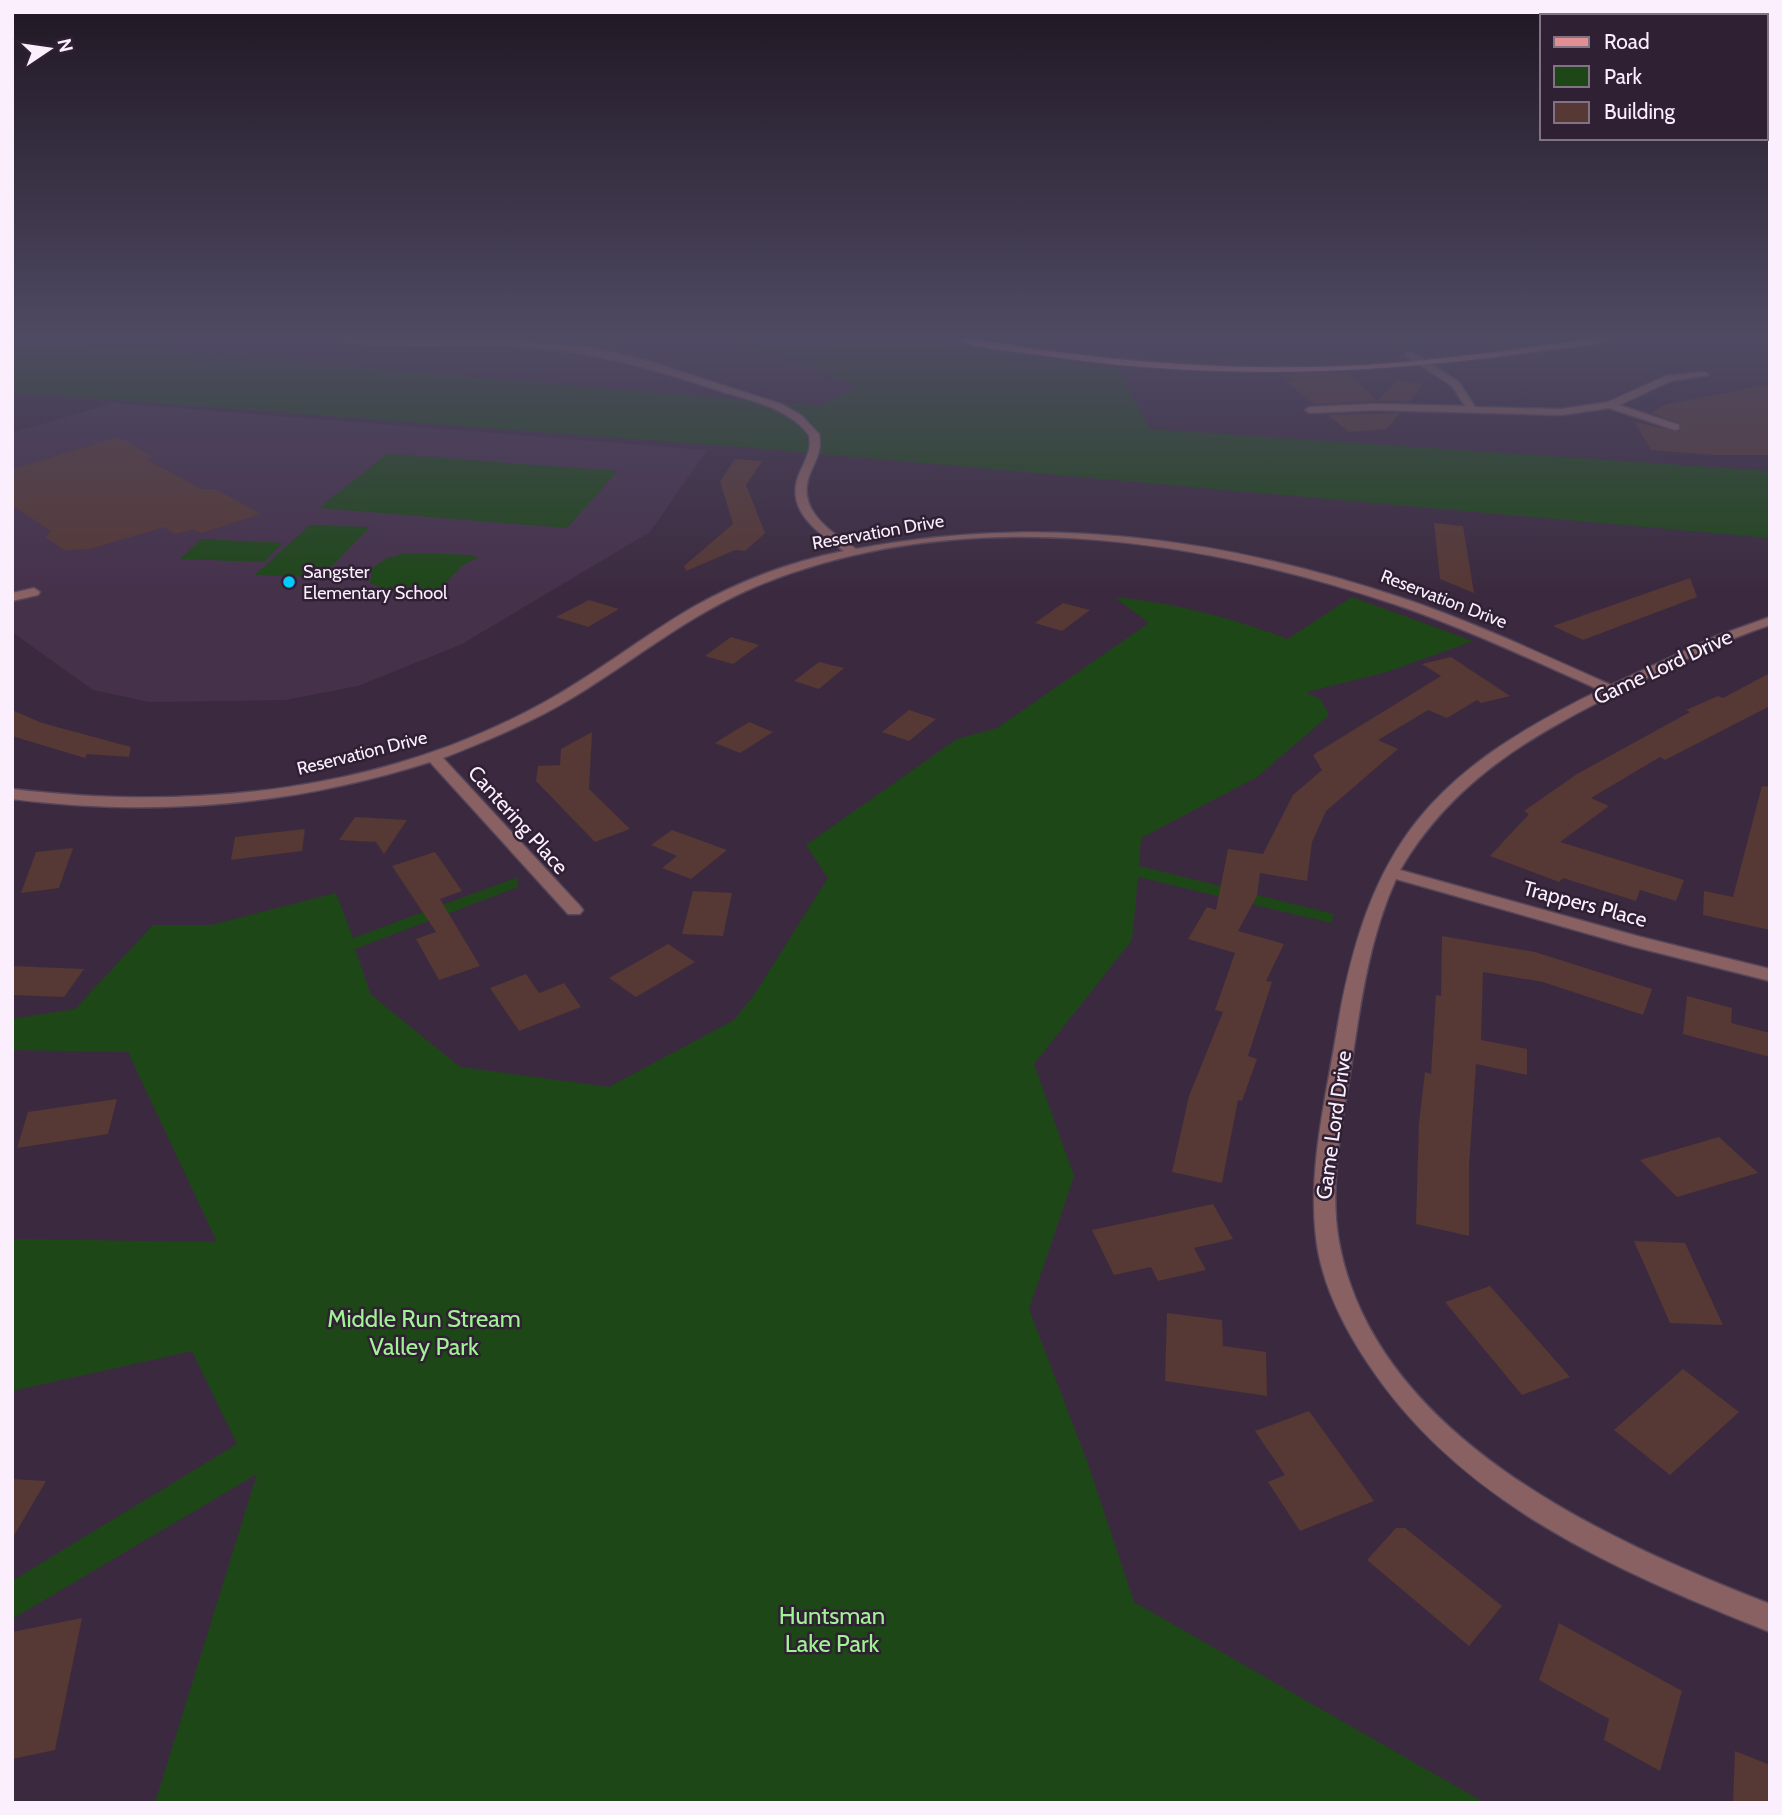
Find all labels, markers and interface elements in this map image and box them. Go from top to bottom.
north arrow [14,14,84,84]
legend [1540,14,1768,140]
text: Road [1604,29,1650,54]
text: N [52,36,78,54]
text: Park [1604,64,1642,89]
text: Building [1604,99,1676,124]
street label: Reservation Drive [810,510,946,554]
place label: Sangster Elementary School [303,561,448,604]
street label: Reservation Drive [1378,565,1510,633]
marker: Sangster Elementary School [281,574,297,590]
street label: Game Lord Drive [1590,623,1736,710]
street label: Reservation Drive [295,726,429,780]
street label: Cantering Place [463,760,574,879]
street label: Trappers Place [1520,875,1650,932]
street label: Game Lord Drive [1311,1049,1356,1201]
park label: Middle Run Stream Valley Park [327,1304,521,1361]
park label: Huntsman Lake Park [779,1601,885,1658]

